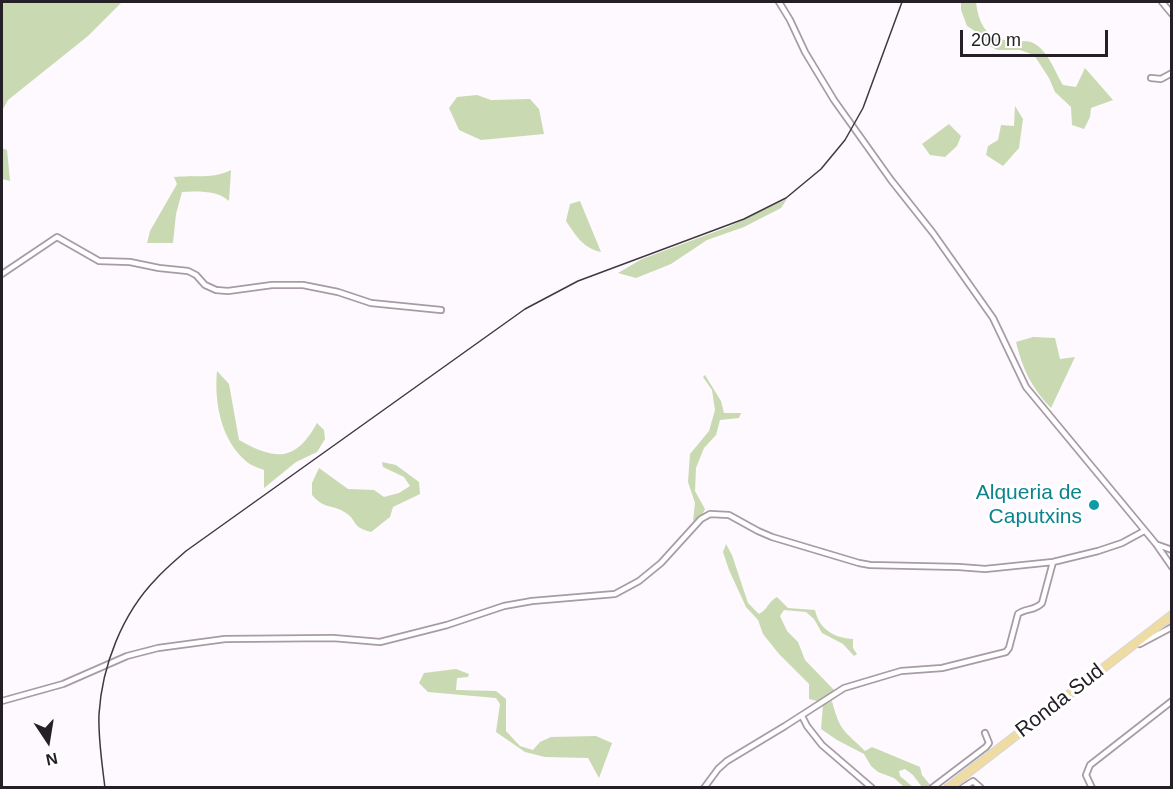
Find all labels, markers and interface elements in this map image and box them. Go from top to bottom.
scale bar [963,18,1112,56]
text: 200 m [971,30,1021,50]
place label: Alqueria de Caputxins [976,480,1082,530]
marker: Alqueria de Caputxins [1087,498,1101,512]
street label: Ronda Sud [1011,659,1109,743]
north arrow [18,711,78,771]
text: N [44,750,59,769]

